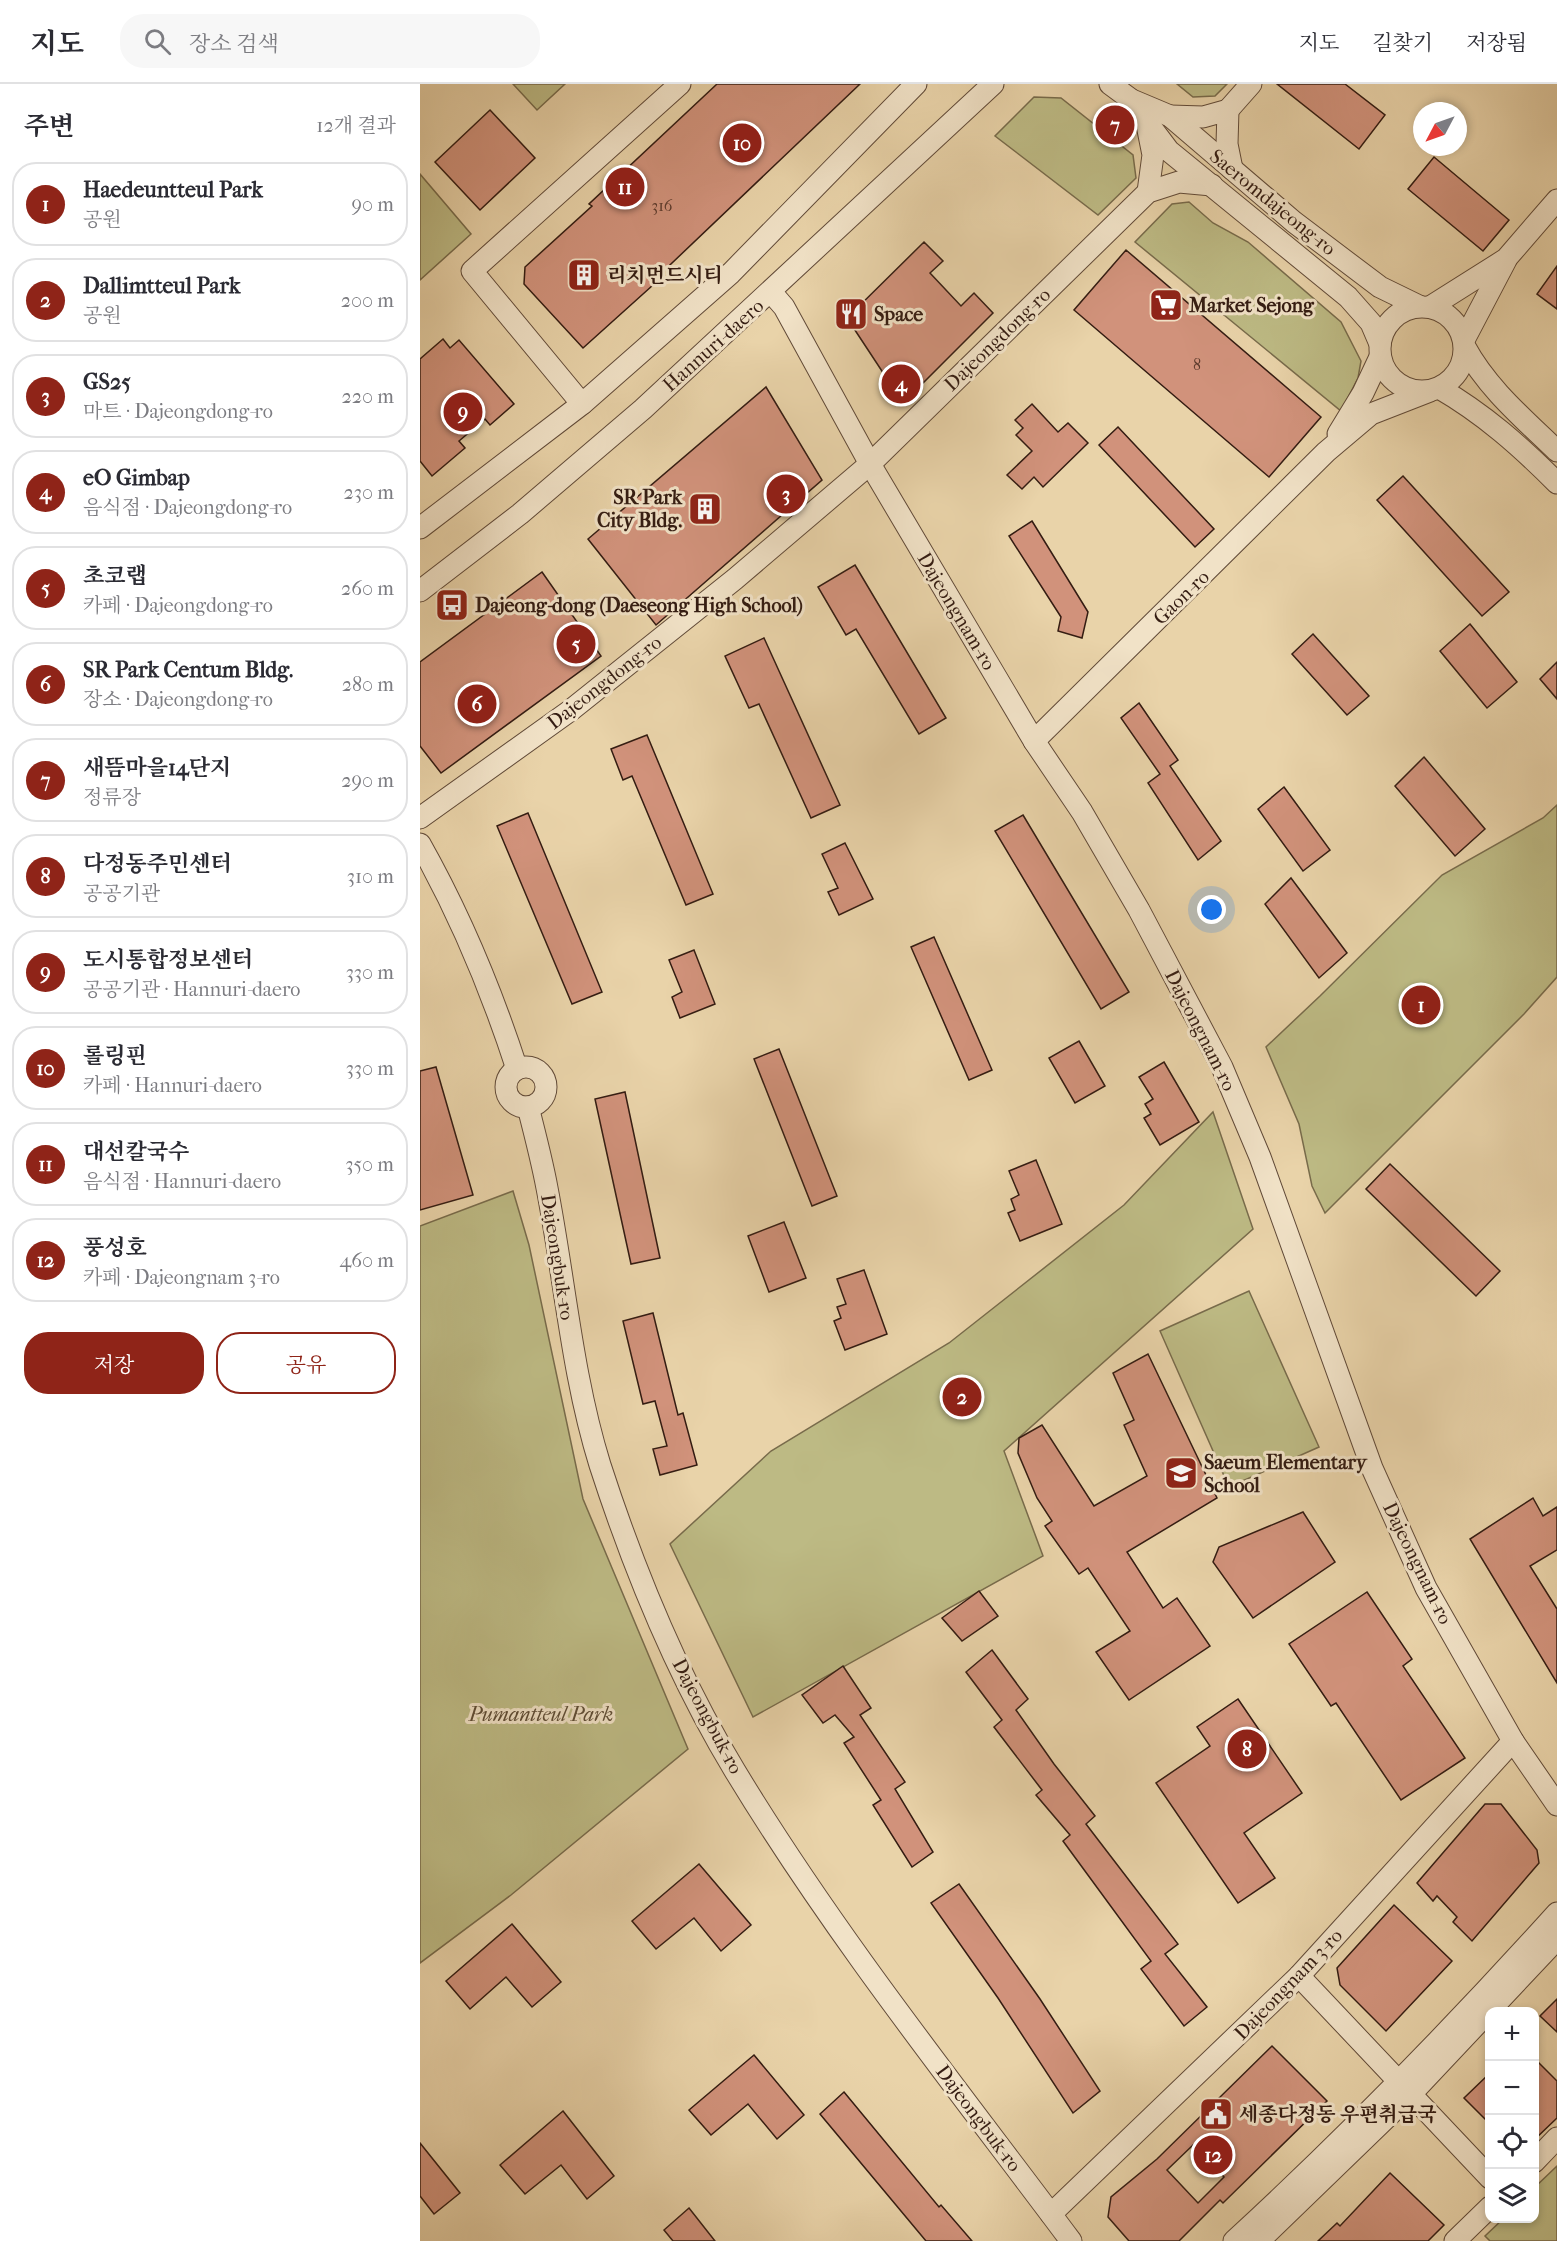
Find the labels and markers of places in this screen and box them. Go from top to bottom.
pin: 7 [1096,102,1134,147]
pin: 10 [722,120,762,166]
pin: 11 [606,164,644,210]
building icon: 리치먼드시티 [566,257,602,293]
place label: 리치먼드시티 [607,264,723,287]
supermarket icon: Market Sejong [1148,287,1184,323]
place label: Market Sejong [1188,294,1315,317]
restaurant icon: Space [833,296,869,332]
place label: Space [874,303,923,326]
pin: 4 [882,362,920,406]
pin: 9 [444,390,483,434]
pin: 3 [766,472,806,516]
place label: SR Park City Bldg. [597,486,683,532]
building icon: SR Park City Bldg. [687,491,723,527]
bus stop icon: Dajeong-dong (Daeseong High School) [434,587,470,623]
place label: Dajeong-dong (Daeseong High School) [475,594,803,617]
pin: 5 [556,622,596,666]
pin: 6 [458,682,496,726]
pin: 1 [1402,982,1440,1028]
pin: 2 [942,1374,982,1420]
place label: Saeum Elementary School [1204,1451,1368,1497]
school or university icon: Saeum Elementary School [1163,1455,1199,1491]
pin: 8 [1228,1726,1266,1772]
public building icon: 세종다정동 우편취급국 [1198,2096,1234,2132]
place label: 세종다정동 우편취급국 [1239,2103,1437,2126]
pin: 12 [1194,2132,1232,2178]

